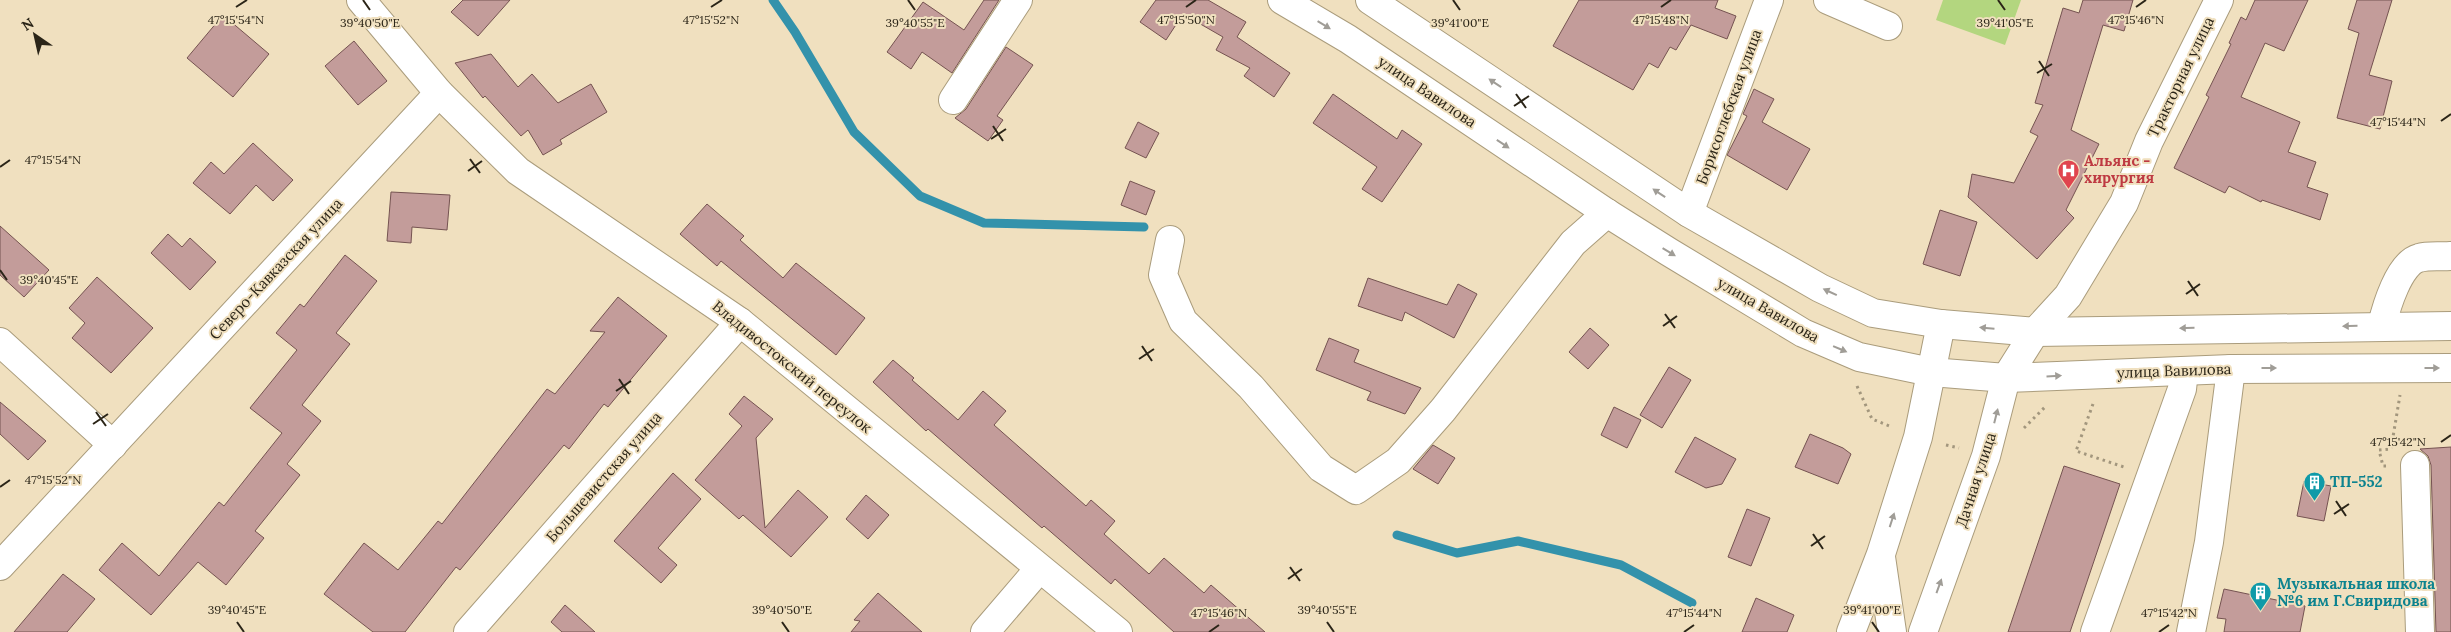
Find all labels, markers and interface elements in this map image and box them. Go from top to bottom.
north arrow [10,10,60,60]
text: 47°15'54"N [208,12,264,27]
text: 47°15'52"N [683,12,739,27]
text: 47°15'50"N [1157,12,1215,27]
text: 47°15'48"N [1633,12,1689,27]
text: 47°15'46"N [2108,12,2164,27]
street label: Тракторная улица [2143,13,2218,140]
text: N [18,14,37,35]
text: 39°40'50"E [340,15,400,30]
text: 39°40'55"E [885,15,945,30]
text: 39°41'00"E [1431,15,1489,30]
text: 39°41'05"E [1976,15,2034,30]
one-way arrow [1318,20,1331,29]
street label: Борисоглебская улица [1692,26,1766,187]
street label: улица Вавилова [1374,52,1480,132]
one-way arrow [1488,79,1502,88]
text: 47°15'44"N [2370,114,2426,129]
one-way arrow [1497,139,1510,148]
place label: Альянс - хирургия [2084,151,2155,187]
text: 47°15'54"N [25,152,81,167]
hospital icon: Альянс - хирургия [2056,158,2080,189]
one-way arrow [1652,188,1666,198]
street label: Северо-Кавказская улица [205,194,346,343]
one-way arrow [1662,247,1675,256]
text: 39°40'45"E [20,272,78,287]
street label: улица Вавилова [1714,273,1823,347]
one-way arrow [1823,288,1837,296]
street label: Владивостокский переулок [709,296,876,437]
one-way arrow [2342,322,2358,330]
one-way arrow [1978,324,1994,332]
one-way arrow [2179,324,2195,332]
one-way arrow [1833,345,1847,353]
street label: улица Вавилова [2116,359,2232,382]
one-way arrow [2262,364,2278,372]
one-way arrow [2424,364,2440,372]
one-way arrow [2047,371,2063,379]
street label: Большевистская улица [542,407,666,546]
one-way arrow [1992,408,2000,423]
street label: Дачная улица [1951,430,2000,530]
text: 47°15'42"N [2370,434,2426,449]
building icon: ТП-552 [2302,470,2326,501]
text: 47°15'52"N [25,472,81,487]
place label: ТП-552 [2330,472,2383,491]
one-way arrow [1888,513,1896,528]
place label: Музыкальная школа №6 им Г.Свиридова [2277,574,2435,610]
one-way arrow [1935,578,1943,593]
building icon: Музыкальная школа №6 им Г.Свиридова [2249,581,2273,612]
text: 39°40'45"E [208,602,266,617]
text: 39°40'50"E [752,602,812,617]
text: 39°40'55"E [1297,602,1357,617]
text: 39°41'00"E [1843,602,1901,617]
text: 47°15'46"N [1191,605,1247,620]
text: 47°15'44"N [1666,605,1722,620]
text: 47°15'42"N [2141,605,2197,620]

